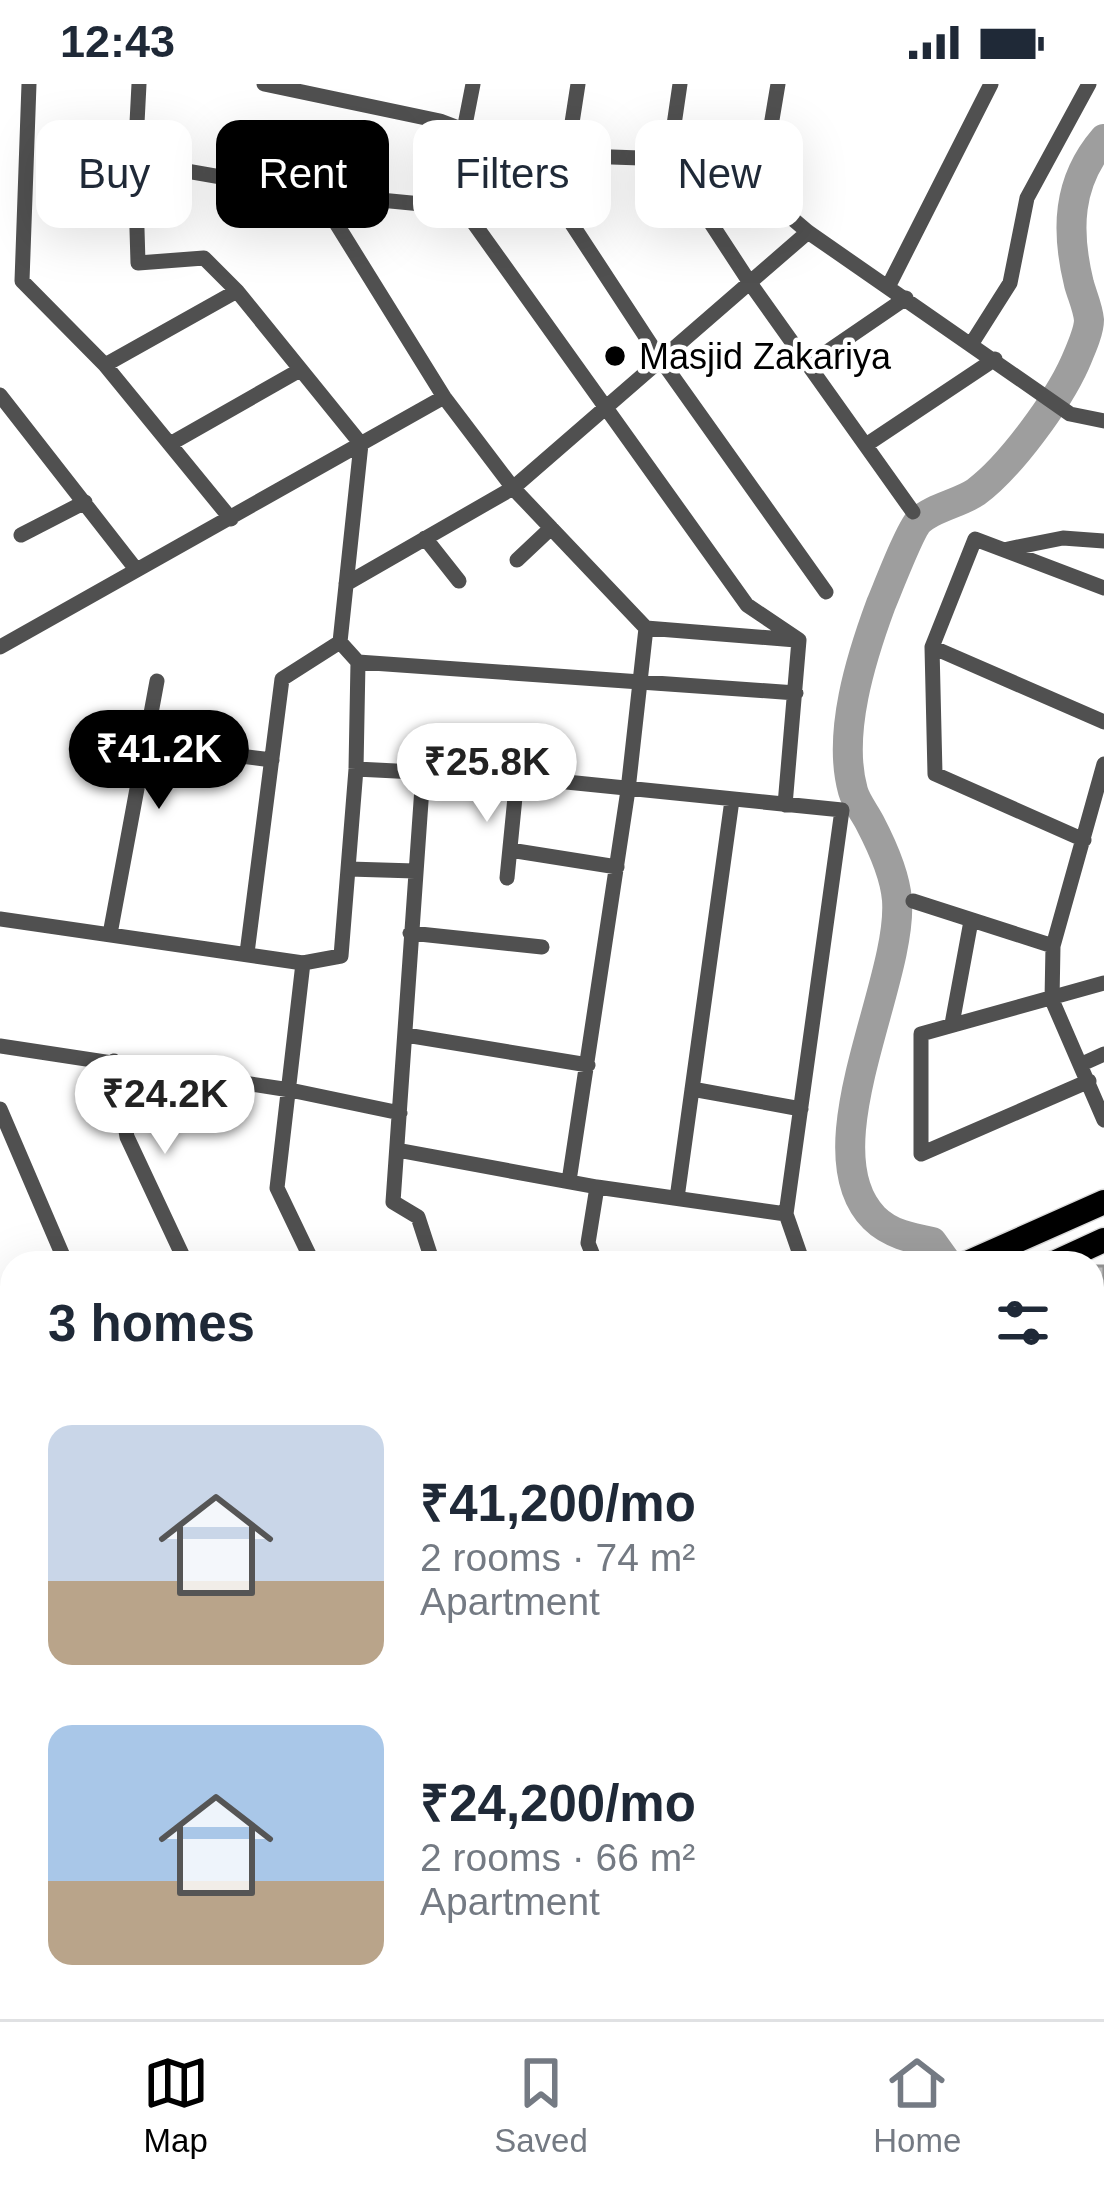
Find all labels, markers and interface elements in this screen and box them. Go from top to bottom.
text: 12:43 [60,16,175,67]
chip: Buy [36,120,192,228]
chip: Rent [216,120,389,228]
chip: Filters [413,120,611,228]
chip: New [635,120,803,228]
place label: Masjid Zakariya [639,336,892,377]
marker: Masjid Zakariya [602,343,628,369]
pin: ₹41.2K [61,710,257,812]
pin: ₹25.8K [389,723,585,825]
text: ₹41.2K [96,727,222,770]
text: ₹25.8K [424,740,550,783]
pin: ₹24.2K [67,1055,263,1157]
text: ₹24.2K [102,1072,228,1115]
icon: filters [990,1290,1056,1356]
text: 3 homes [48,1295,255,1352]
icon: home [144,1473,288,1617]
text: ₹41,200/mo [420,1475,696,1532]
text: 2 rooms · 74 m² [420,1536,695,1579]
text: Apartment [420,1580,600,1623]
icon: home [144,1773,288,1917]
text: ₹24,200/mo [420,1775,696,1832]
text: 2 rooms · 66 m² [420,1836,695,1879]
text: Apartment [420,1880,600,1923]
tab: Map [143,2050,209,2160]
tab: Saved [494,2050,588,2160]
tab: Home [873,2050,961,2160]

